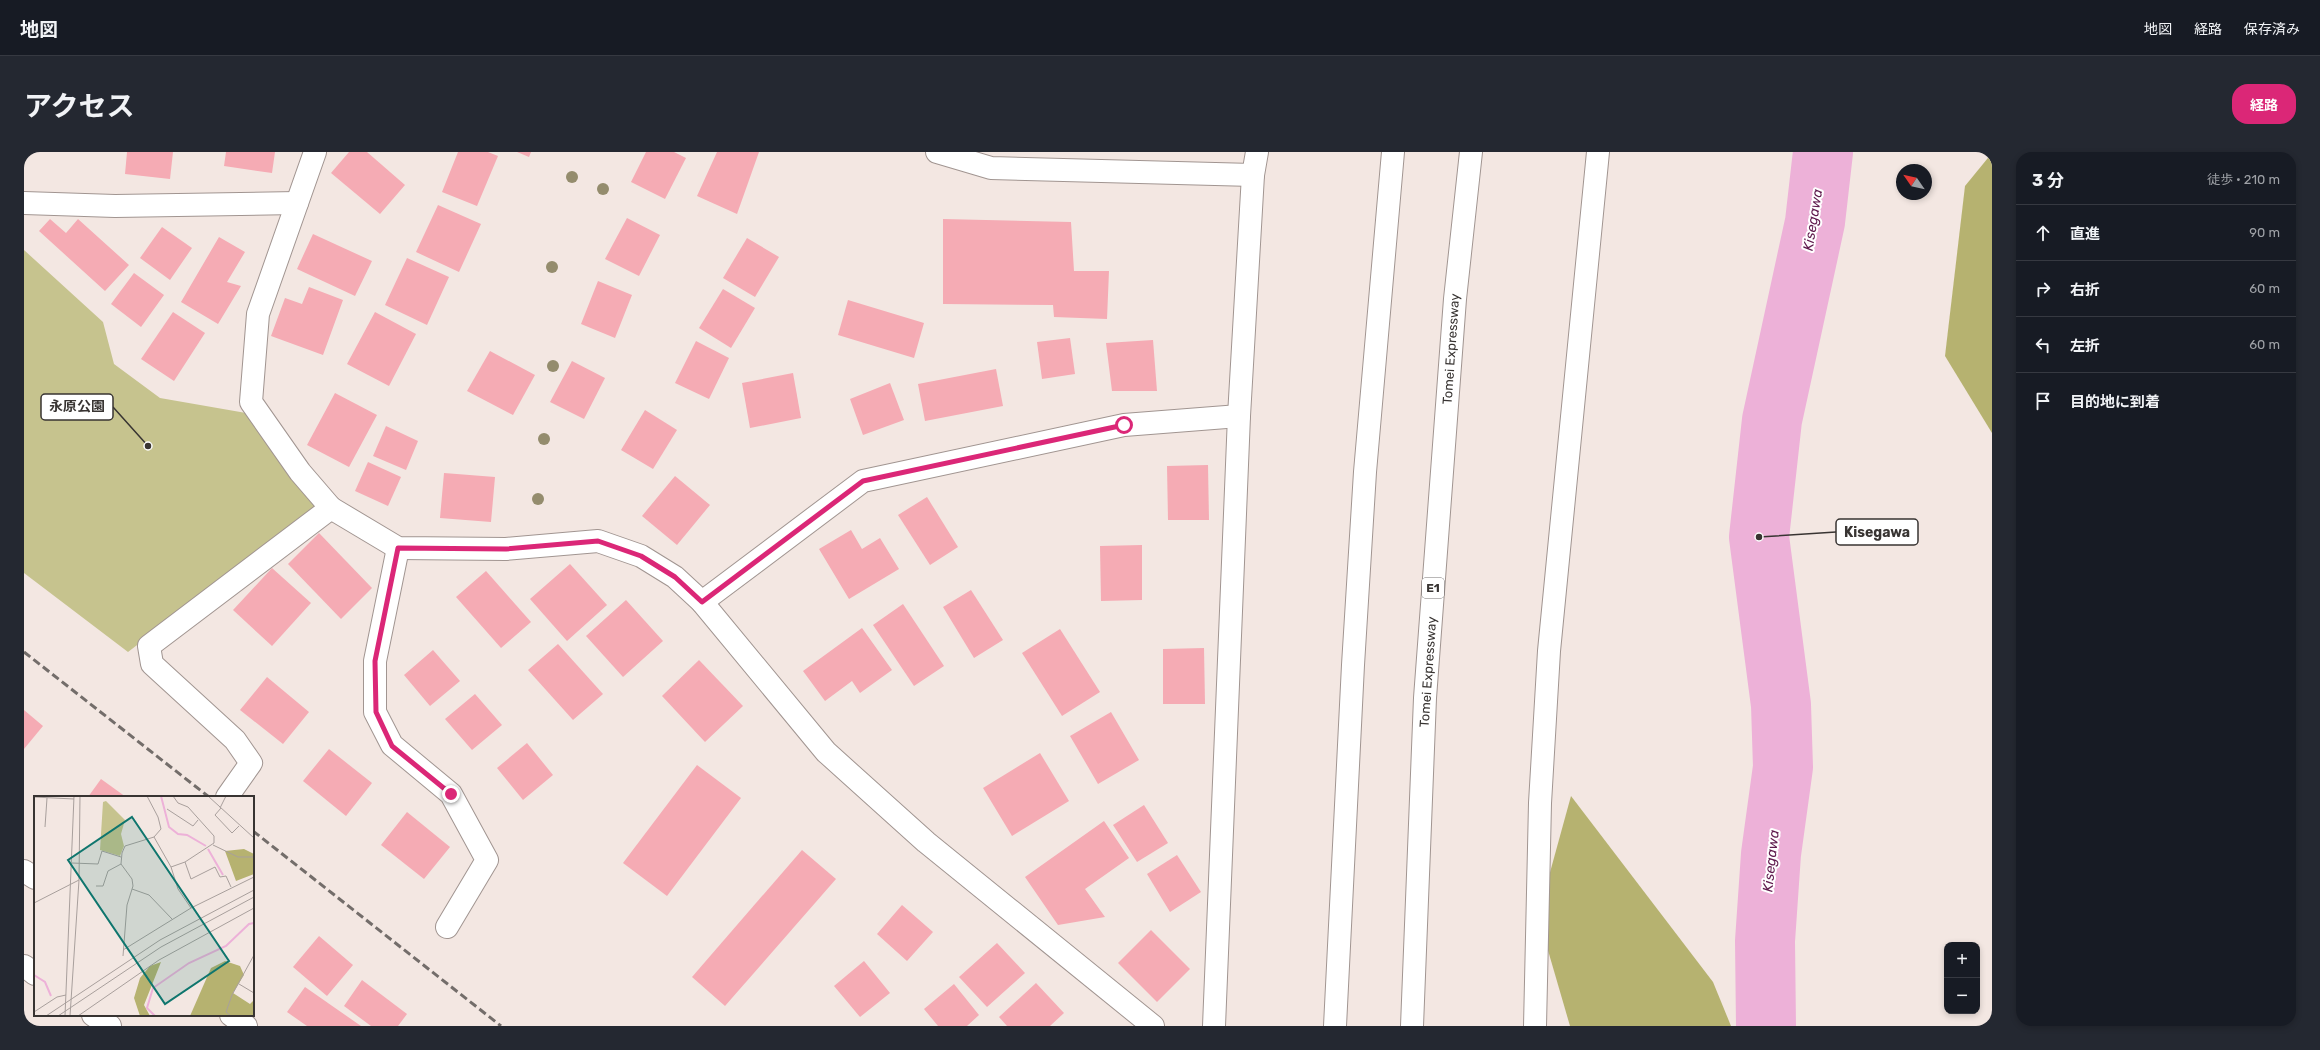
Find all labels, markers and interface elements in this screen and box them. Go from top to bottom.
text: 地図 [20,18,58,41]
text: 地図 [2144,21,2172,38]
text: 経路 [2194,21,2222,38]
text: 保存済み [2244,21,2300,38]
button: 経路 [2232,84,2296,124]
text: アクセス [24,90,135,123]
north arrow [1896,164,1932,200]
text: 3 分 [2032,170,2064,190]
text: 徒歩 · 210 m [2207,172,2280,187]
water label: Kisegawa [1800,188,1826,252]
icon: ahead [2032,222,2054,244]
text: 直進 [2070,225,2100,243]
text: 90 m [2249,225,2280,240]
icon: right [2032,278,2054,300]
text: 右折 [2070,281,2100,299]
text: 60 m [2249,281,2280,296]
street label: Tomei Expressway [1440,293,1462,405]
icon: left [2032,334,2054,356]
text: 左折 [2070,337,2100,355]
text: 60 m [2249,337,2280,352]
icon: arrive [2032,390,2054,412]
text: 目的地に到着 [2070,393,2160,411]
callout: 永原公園 [41,394,113,420]
text: 永原公園 [49,398,105,415]
route start [1115,416,1133,434]
callout: Kisegawa [1836,519,1918,545]
text: Kisegawa [1844,524,1910,541]
road number: E1 [1422,578,1444,598]
street label: Tomei Expressway [1417,616,1439,728]
route end [442,785,460,803]
inset map [34,796,254,1016]
water label: Kisegawa [1759,829,1783,893]
map controls [1944,942,1980,1014]
button: + [1944,942,1980,978]
button: − [1944,978,1980,1014]

